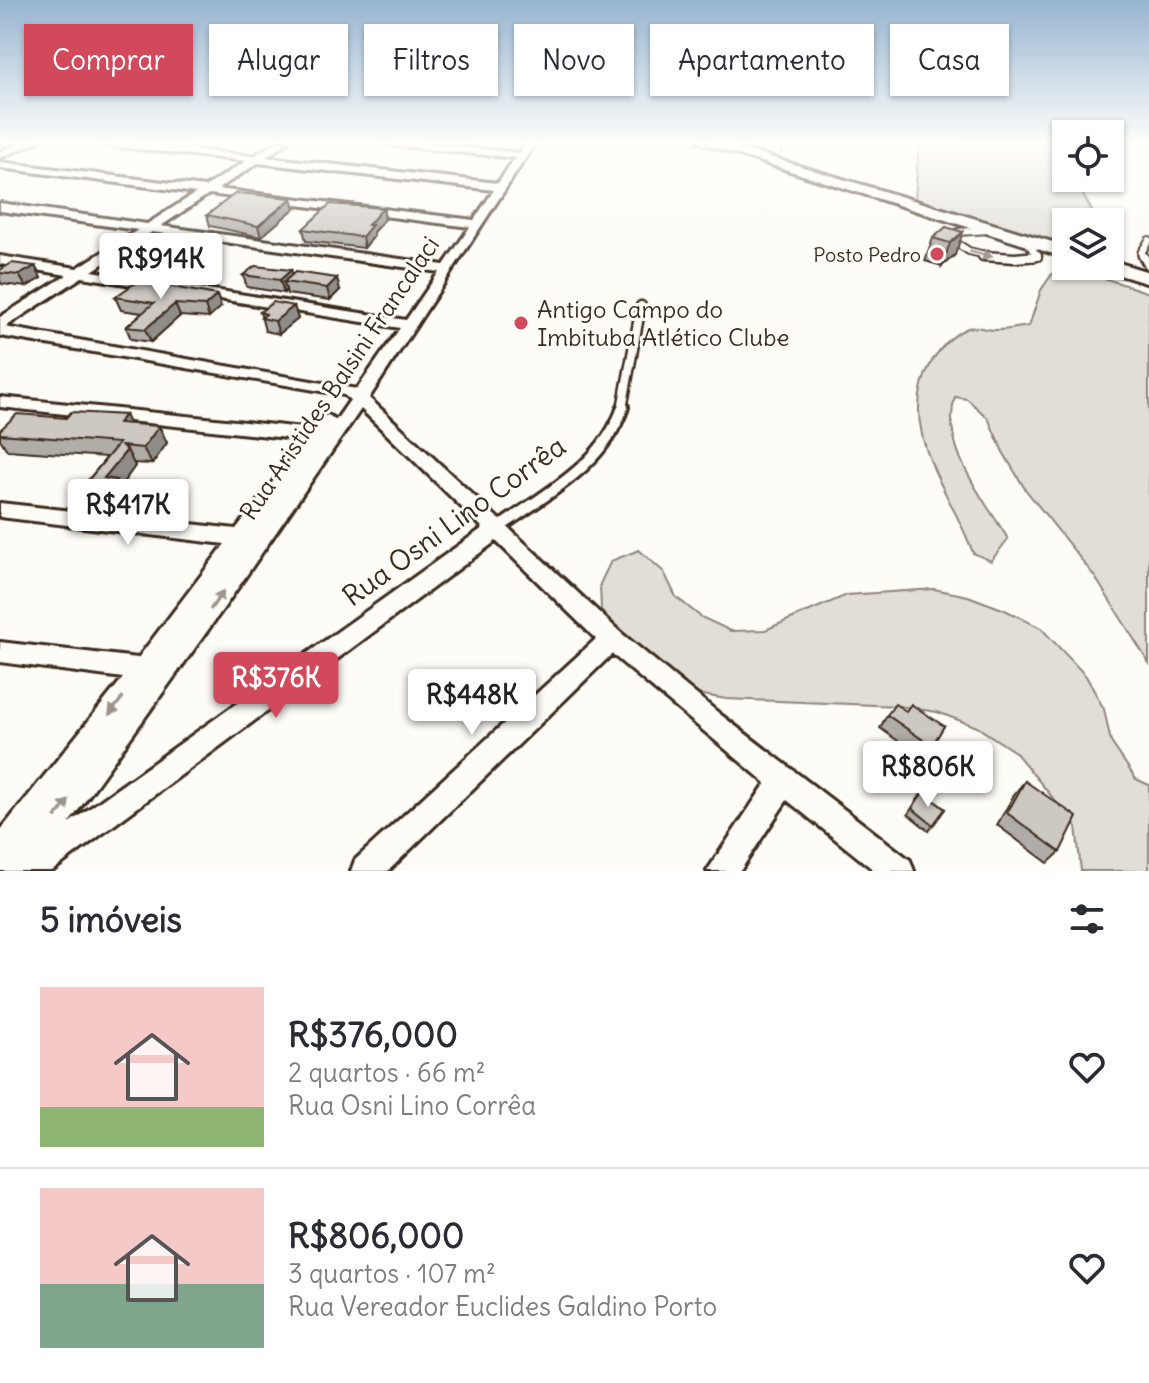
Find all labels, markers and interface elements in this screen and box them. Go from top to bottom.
chip: Comprar [24,24,193,96]
chip: Alugar [209,24,348,96]
chip: Filtros [364,24,498,96]
chip: Novo [514,24,634,96]
chip: Apartamento [650,24,874,96]
chip: Casa [890,24,1009,96]
map controls [1052,120,1124,280]
button: locate [1052,120,1124,192]
button: layers [1052,208,1124,280]
street label: Rua Aristides Balsini Francalaci [233,231,445,525]
pin: R$914K [96,233,226,301]
text: R$914K [117,242,205,275]
place label: Posto Pedro [813,242,921,267]
marker: Posto Pedro [928,245,946,263]
one-way arrow [969,248,994,260]
place label: Antigo Campo do Imbituba Atlético Clube [537,294,789,352]
marker: Antigo Campo do Imbituba Atlético Clube [512,314,530,332]
street label: Rua Osni Lino Corrêa [335,428,573,614]
pin: R$417K [63,479,193,547]
text: R$417K [86,488,170,521]
one-way arrow [209,590,224,611]
pin: R$376K [211,652,341,720]
text: R$376K [231,661,321,694]
pin: R$448K [407,669,537,737]
text: R$448K [426,678,518,711]
one-way arrow [108,696,125,716]
pin: R$806K [863,741,993,809]
text: R$806K [881,750,975,783]
one-way arrow [54,799,70,819]
icon: filters [1065,897,1109,941]
text: 5 imóveis [40,898,182,941]
text: R$376,000 [288,1013,458,1056]
icon: home [104,1019,200,1115]
icon: heart [1065,1045,1109,1089]
text: 2 quartos · 66 m² [288,1056,485,1089]
text: Rua Osni Lino Corrêa [288,1089,536,1122]
text: R$806,000 [288,1214,464,1257]
icon: home [104,1220,200,1316]
icon: heart [1065,1246,1109,1290]
text: 3 quartos · 107 m² [288,1257,496,1290]
text: Rua Vereador Euclides Galdino Porto [288,1290,717,1323]

